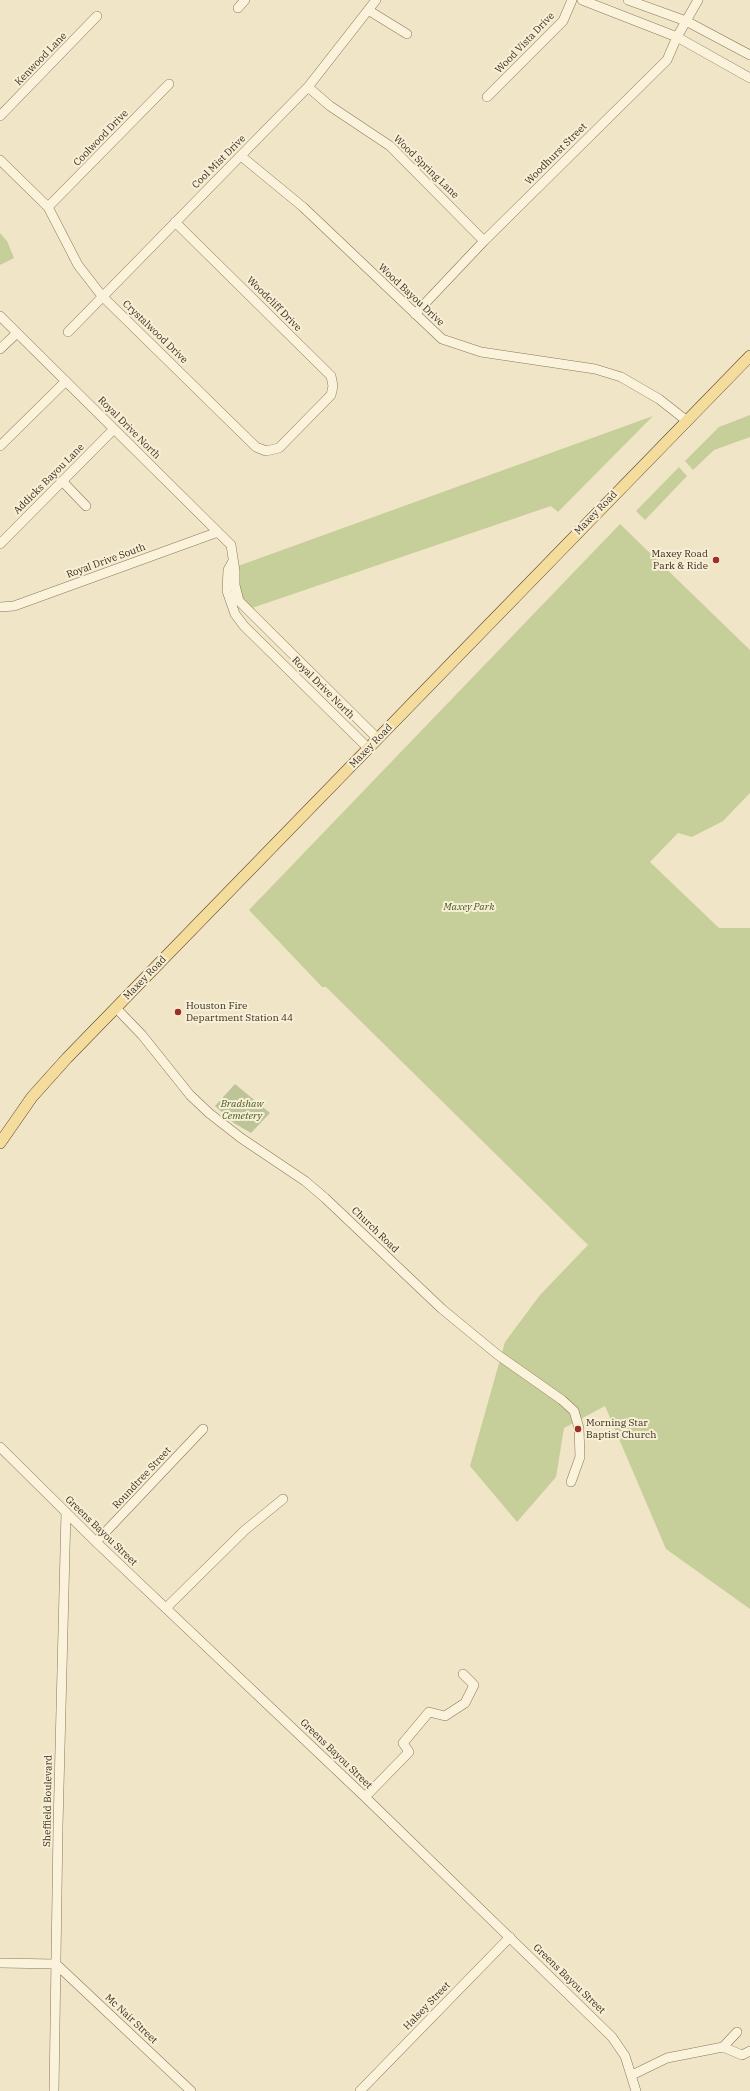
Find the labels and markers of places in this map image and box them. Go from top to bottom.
place label: Maxey Road Park & Ride [652,548,708,572]
marker: Maxey Road Park & Ride [711,555,721,565]
place label: Houston Fire Department Station 44 [186,1000,293,1024]
marker: Houston Fire Department Station 44 [173,1007,183,1017]
place label: Morning Star Baptist Church [586,1417,656,1440]
marker: Morning Star Baptist Church [573,1424,583,1434]

